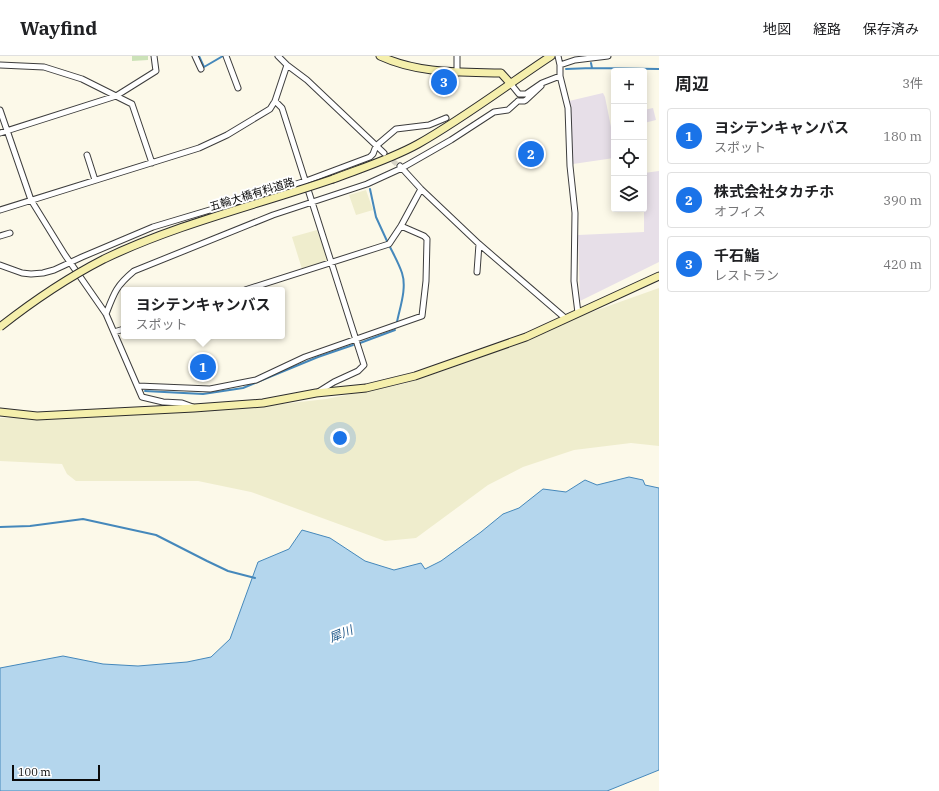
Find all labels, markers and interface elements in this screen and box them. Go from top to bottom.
text: Wayfind [20,16,97,40]
text: 地図 [763,20,791,38]
text: 経路 [813,20,841,38]
text: 保存済み [863,20,919,38]
pin: 3 [431,67,457,97]
map controls [611,68,647,212]
button: + [611,68,647,104]
text: 周辺 [675,73,709,95]
text: 3件 [902,75,923,92]
button: − [611,104,647,140]
text: ヨシテンキャンバス [714,118,849,137]
text: 1 [685,128,693,145]
text: 180 m [883,128,922,145]
pin: 2 [518,139,544,169]
text: スポット [714,139,766,156]
button: locate [611,140,647,176]
street label: 五輪大橋有料道路 [208,174,296,214]
button: layers [611,176,647,212]
text: 株式会社タカチホ [714,182,834,201]
text: 2 [685,192,693,209]
text: 390 m [883,192,922,209]
text: オフィス [714,203,766,220]
text: 千石鮨 [714,246,759,265]
text: 3 [685,256,693,273]
text: 420 m [883,256,922,273]
text: レストラン [714,267,779,284]
popup [121,287,285,339]
text: ヨシテンキャンバス [135,295,271,314]
text: スポット [135,316,188,333]
pin: 1 [190,352,216,382]
your location [330,428,350,448]
water label: 犀川 [327,621,357,645]
scale bar [12,763,100,782]
text: 100 m [18,765,51,779]

